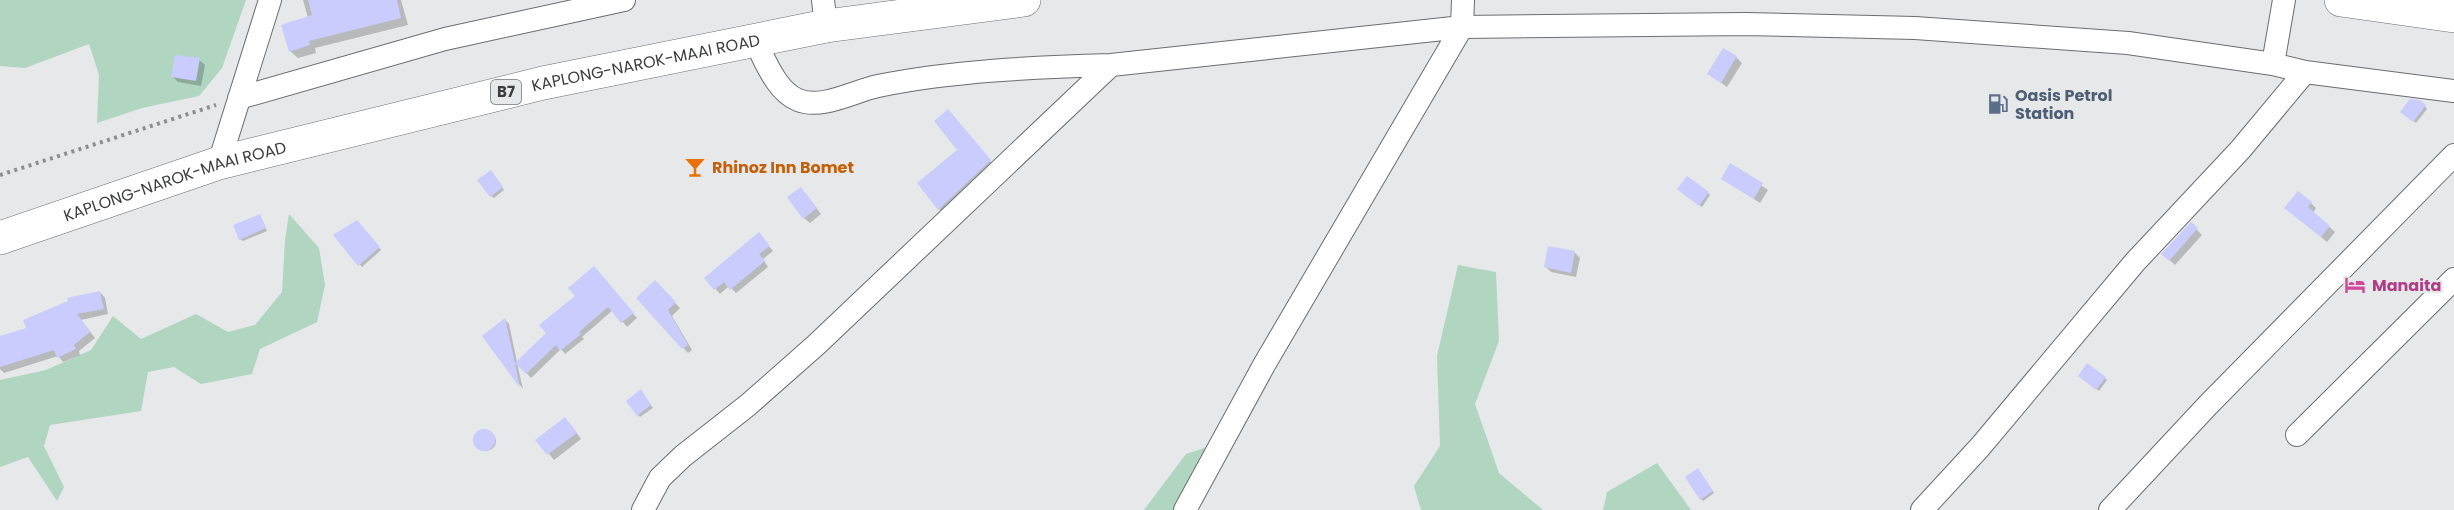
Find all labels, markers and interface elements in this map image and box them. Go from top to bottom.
street label: KAPLONG-NAROK-MAAI ROAD [529,29,762,97]
road number: B7 [491,80,521,104]
place label: Oasis Petrol Station [2015,84,2113,125]
fuel station icon: Oasis Petrol Station [1986,92,2010,116]
street label: KAPLONG-NAROK-MAAI ROAD [61,136,289,227]
bar icon: Rhinoz Inn Bomet [683,155,707,179]
place label: Rhinoz Inn Bomet [712,156,854,179]
hotel icon: Manaita [2343,273,2367,297]
place label: Manaita [2372,274,2441,297]

